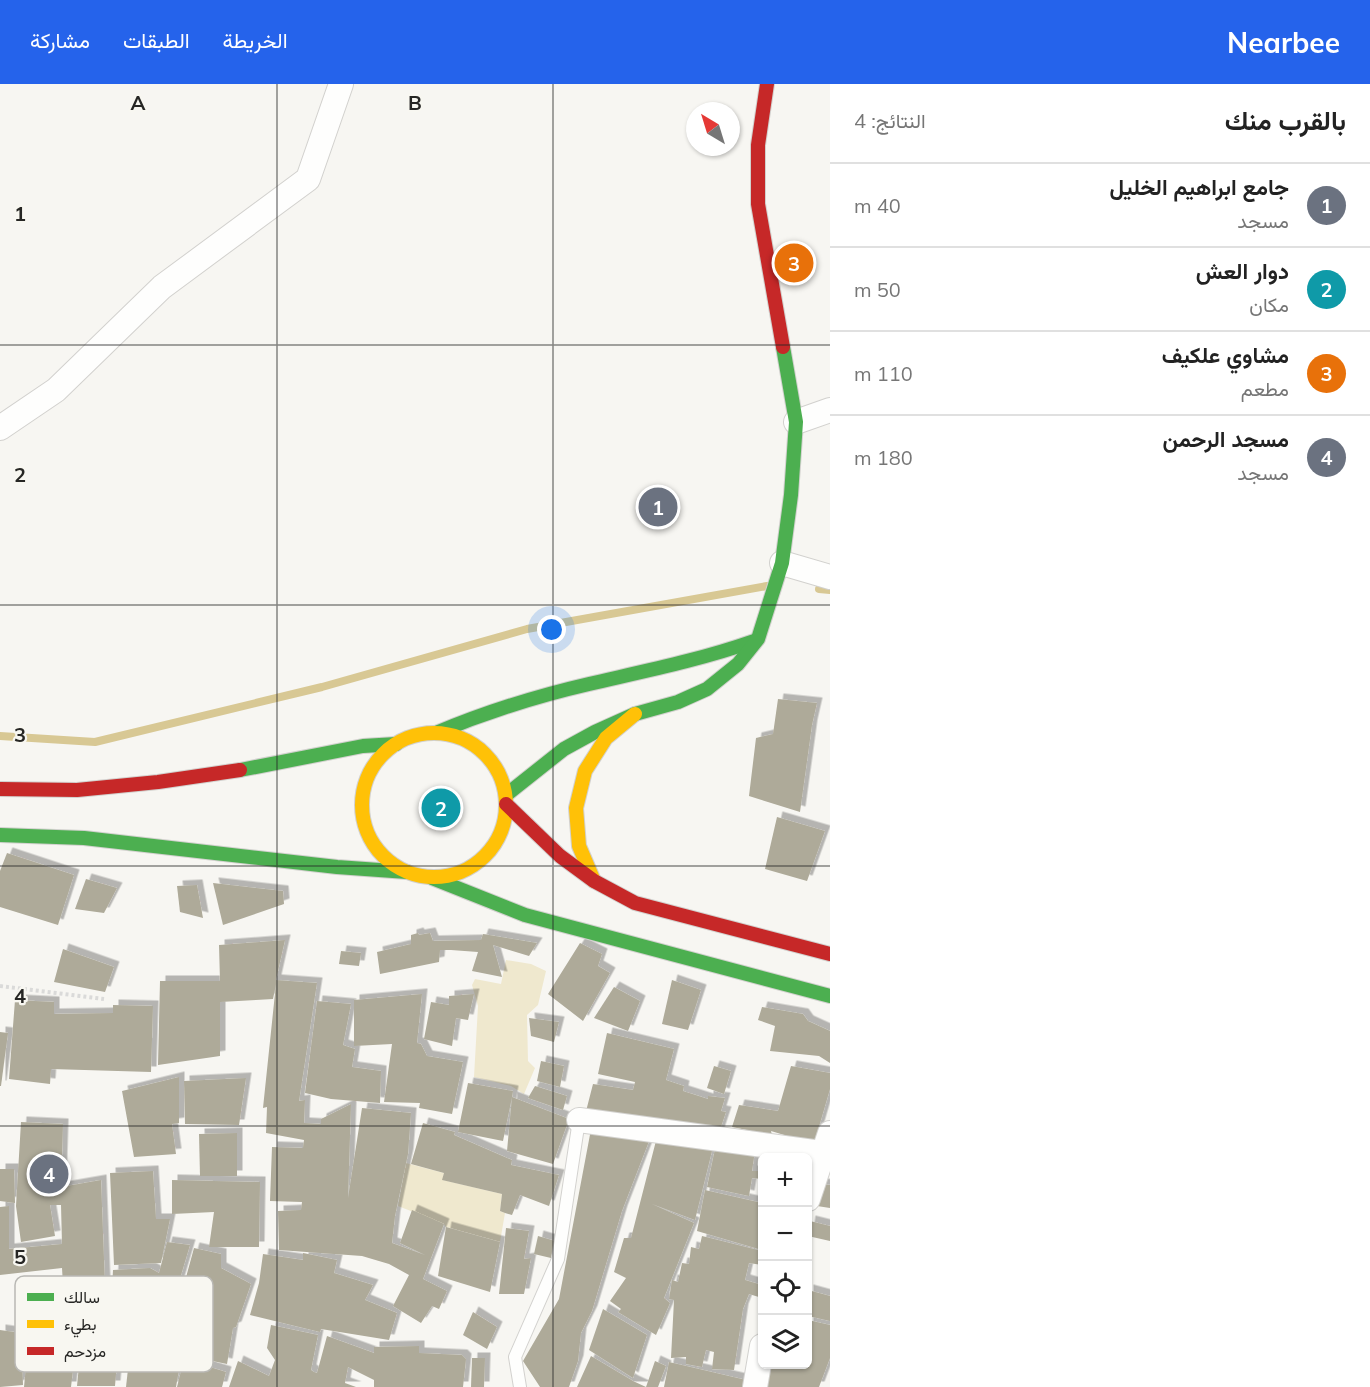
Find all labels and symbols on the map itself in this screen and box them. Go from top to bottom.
text: A [131,90,146,115]
text: B [408,90,422,115]
north arrow [686,102,740,156]
text: 1 [14,201,26,226]
pin: 3 [774,240,814,285]
text: 2 [14,462,26,487]
pin: 1 [638,484,678,530]
your location [537,615,566,644]
text: 3 [14,722,26,747]
pin: 2 [422,786,460,830]
text: 4 [14,983,26,1008]
pin: 4 [29,1152,68,1196]
text: 5 [14,1244,26,1269]
legend [15,1276,213,1372]
text: سالك [64,1287,100,1307]
text: بطيء [64,1314,96,1338]
text: مزدحم [64,1341,106,1362]

